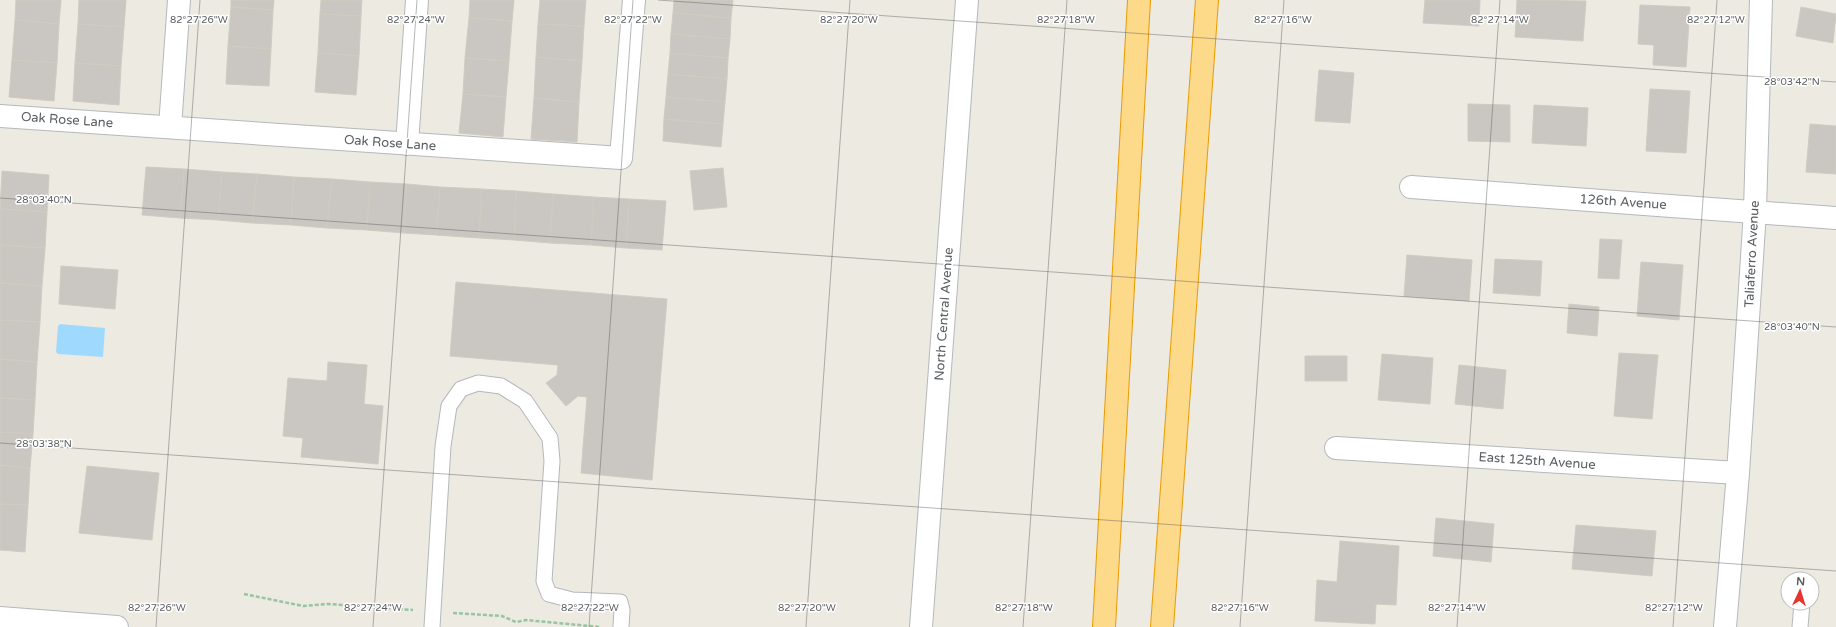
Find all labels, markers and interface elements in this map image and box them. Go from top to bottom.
text: 82°27'26"W [170,14,228,26]
text: 82°27'24"W [387,14,445,26]
text: 82°27'22"W [604,14,662,26]
text: 82°27'20"W [820,14,878,26]
text: 82°27'18"W [1037,14,1095,26]
text: 82°27'16"W [1254,14,1312,26]
text: 82°27'14"W [1471,14,1529,26]
text: 82°27'12"W [1687,14,1745,26]
text: 28°03'42"N [1764,76,1820,88]
street label: Oak Rose Lane [20,109,114,131]
street label: Oak Rose Lane [343,132,437,154]
street label: 126th Avenue [1579,191,1667,213]
text: 28°03'40"N [16,194,72,206]
street label: Taliaferro Avenue [1741,200,1763,308]
street label: North Central Avenue [931,247,957,381]
text: 28°03'40"N [1764,321,1820,333]
text: 28°03'38"N [16,438,72,450]
street label: East 125th Avenue [1478,449,1596,473]
north arrow [1780,571,1820,611]
text: N [1796,575,1806,588]
text: 82°27'26"W [128,602,186,614]
text: 82°27'24"W [344,602,402,614]
text: 82°27'22"W [561,602,619,614]
text: 82°27'20"W [778,602,836,614]
text: 82°27'18"W [995,602,1053,614]
text: 82°27'16"W [1211,602,1269,614]
text: 82°27'14"W [1428,602,1486,614]
text: 82°27'12"W [1645,602,1703,614]

